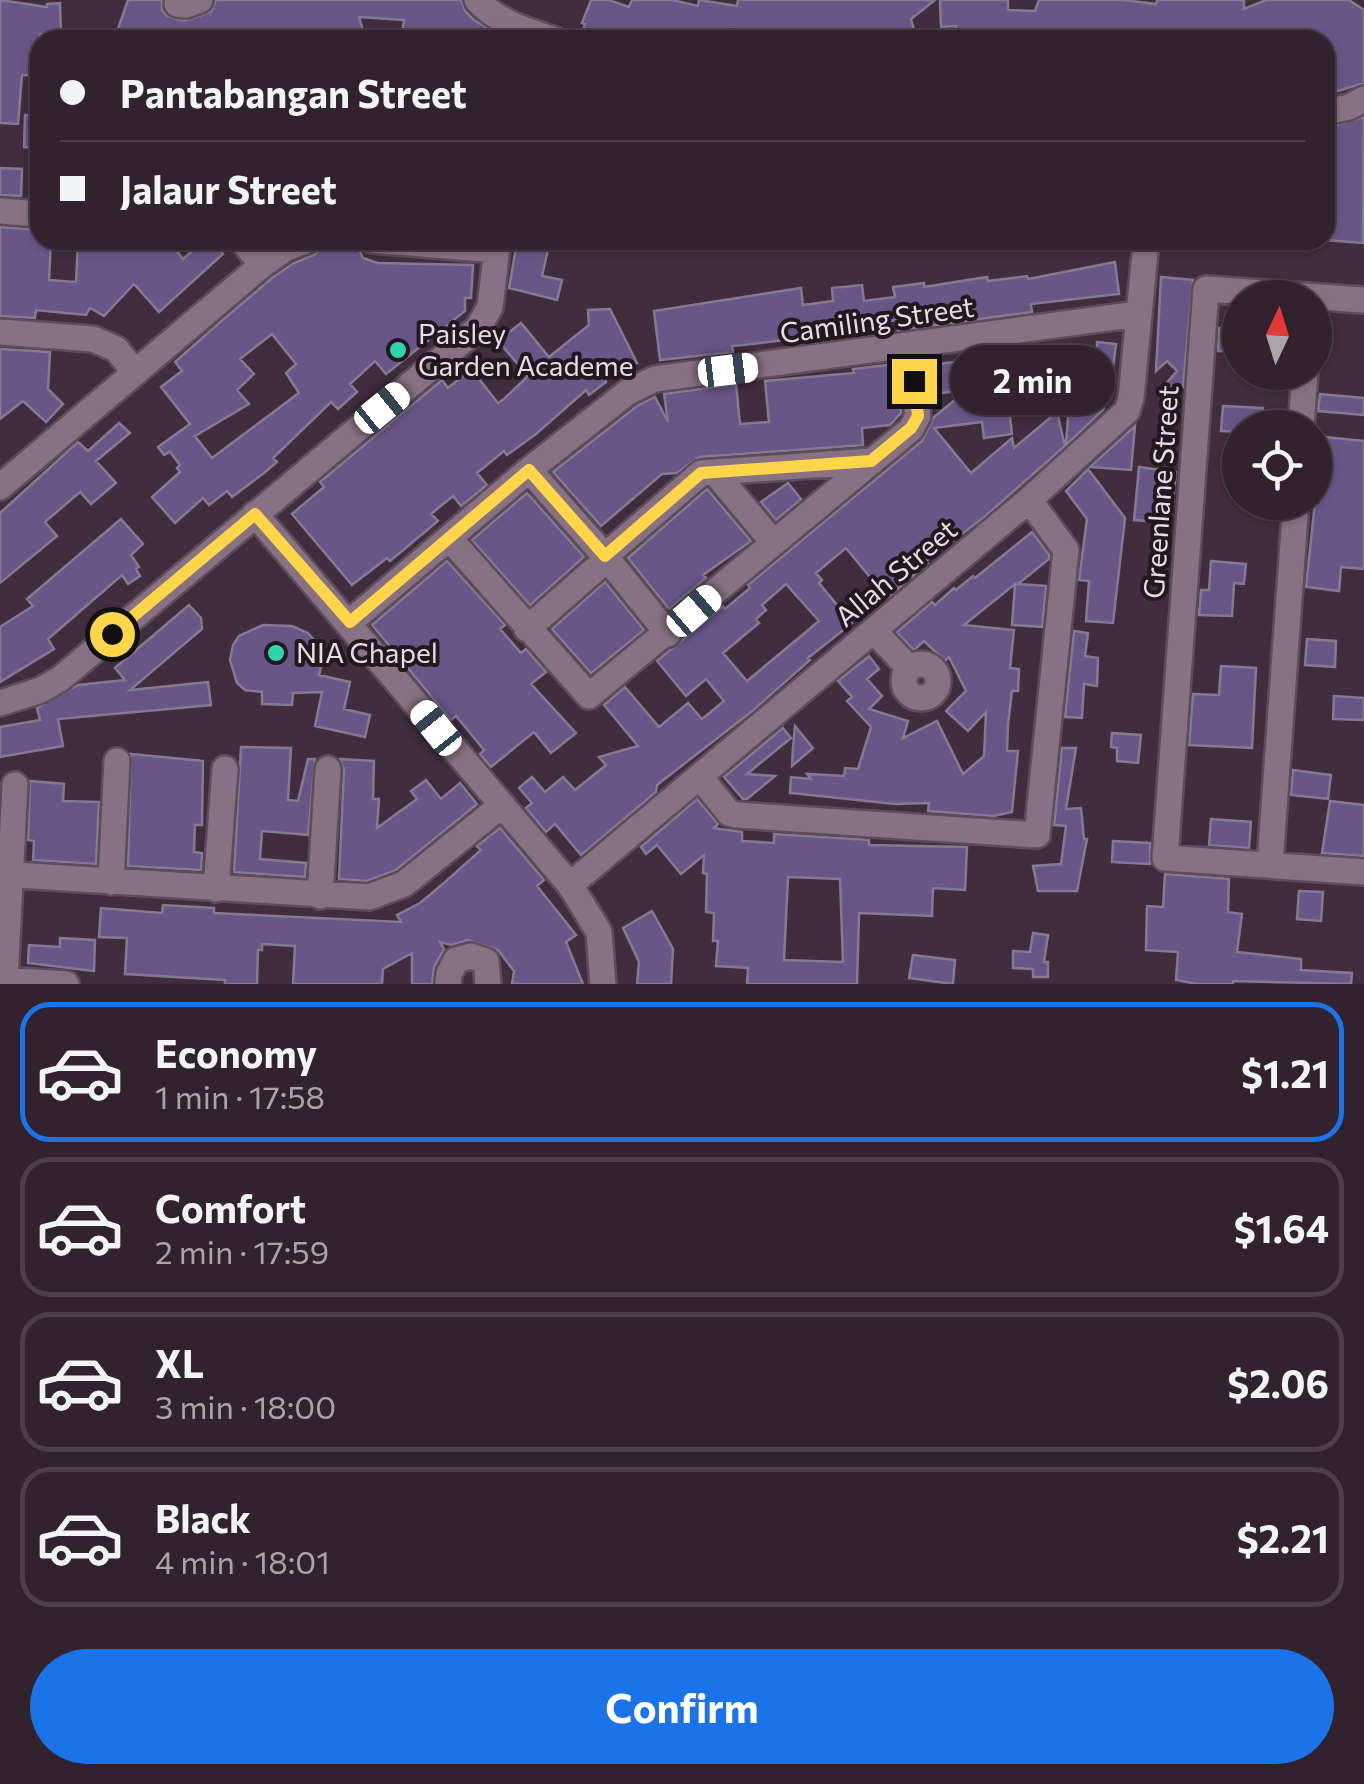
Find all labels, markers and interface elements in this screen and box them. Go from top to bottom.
text: Pantabangan Street [120,69,467,116]
text: Jalaur Street [120,165,337,212]
north arrow [1222,280,1332,390]
map controls [1222,280,1332,520]
street label: Camiling Street [778,289,976,349]
place label: Paisley Garden Academe [418,316,634,382]
marker: Paisley Garden Academe [387,339,409,361]
callout: 2 min [949,346,1114,416]
car [696,351,760,389]
route end [892,359,937,404]
text: 2 min [993,360,1072,400]
car [349,377,415,439]
street label: Greenlane Street [1136,384,1184,600]
button: locate [1222,410,1332,520]
street label: Allah Street [827,511,963,633]
car [662,580,726,642]
route start [90,612,135,657]
place label: NIA Chapel [296,635,438,669]
marker: NIA Chapel [265,642,287,664]
car [405,695,467,761]
icon: car [35,1027,125,1117]
text: Economy [155,1029,317,1076]
text: $1.21 [1241,1049,1329,1096]
text: 1 min · 17:58 [155,1076,325,1116]
icon: car [35,1182,125,1272]
text: Comfort [155,1184,306,1231]
text: $1.64 [1234,1204,1329,1251]
text: 2 min · 17:59 [155,1231,329,1271]
icon: car [35,1337,125,1427]
text: XL [155,1339,204,1386]
text: $2.06 [1227,1359,1329,1406]
text: 3 min · 18:00 [155,1386,336,1426]
icon: car [35,1492,125,1582]
text: Black [155,1494,251,1541]
text: $2.21 [1237,1514,1329,1561]
text: 4 min · 18:01 [155,1541,330,1581]
button: Confirm [30,1649,1334,1764]

